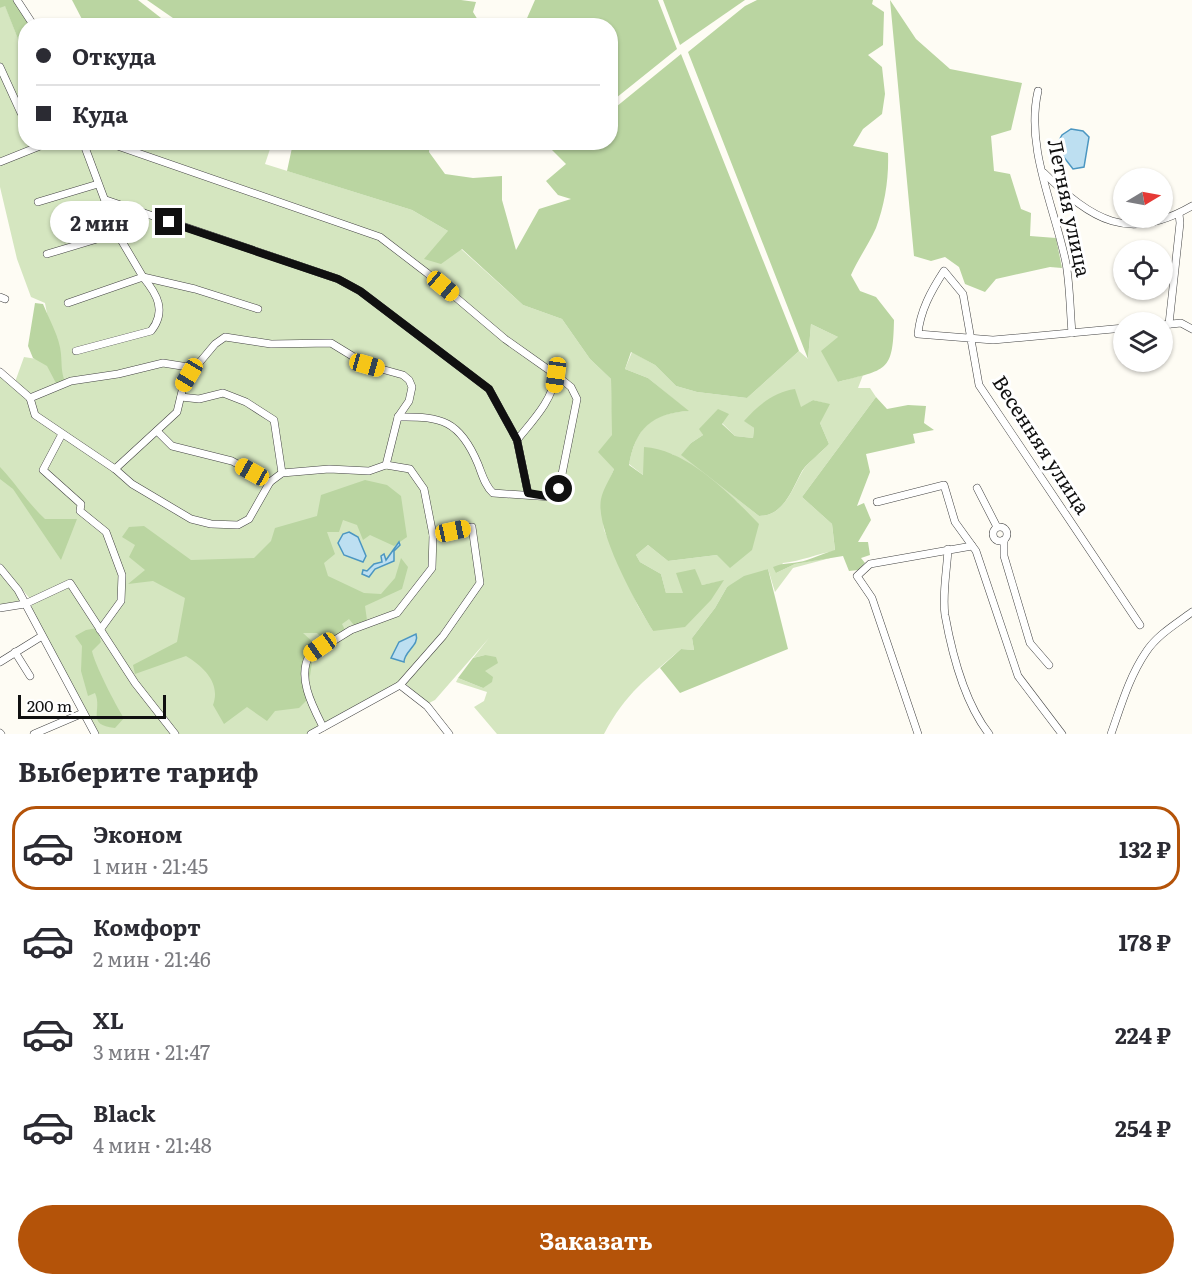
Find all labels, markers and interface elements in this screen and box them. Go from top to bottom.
text: Откуда [72,39,156,72]
text: Куда [72,97,128,130]
street label: Летняя улица [1042,136,1100,279]
north arrow [1113,168,1173,228]
map controls [1113,168,1173,372]
callout: 2 мин [49,201,148,243]
text: 2 мин [70,207,129,237]
route end [155,208,182,235]
button: locate [1113,240,1173,300]
car [423,268,463,304]
button: layers [1113,312,1173,372]
car [347,351,387,379]
car [172,355,206,395]
car [545,356,567,394]
street label: Весенняя улица [986,368,1099,520]
car [232,455,272,489]
route start [545,475,572,502]
car [434,518,472,544]
car [300,629,340,665]
scale bar [18,692,166,720]
text: 200 m [27,693,72,717]
text: Выберите тариф [18,750,259,790]
text: Эконом [93,817,182,850]
icon: car [21,821,75,875]
text: 132 ₽ [1119,832,1171,865]
text: 1 мин · 21:45 [93,850,208,880]
text: Комфорт [93,910,201,943]
icon: car [21,914,75,968]
text: 178 ₽ [1119,925,1171,958]
text: 2 мин · 21:46 [93,943,211,973]
text: XL [93,1003,124,1036]
icon: car [21,1007,75,1061]
text: 224 ₽ [1115,1018,1171,1051]
text: 3 мин · 21:47 [93,1036,210,1066]
text: Black [93,1096,155,1129]
icon: car [21,1100,75,1154]
text: 254 ₽ [1115,1111,1171,1144]
text: 4 мин · 21:48 [93,1129,212,1159]
button: Заказать [18,1205,1174,1274]

